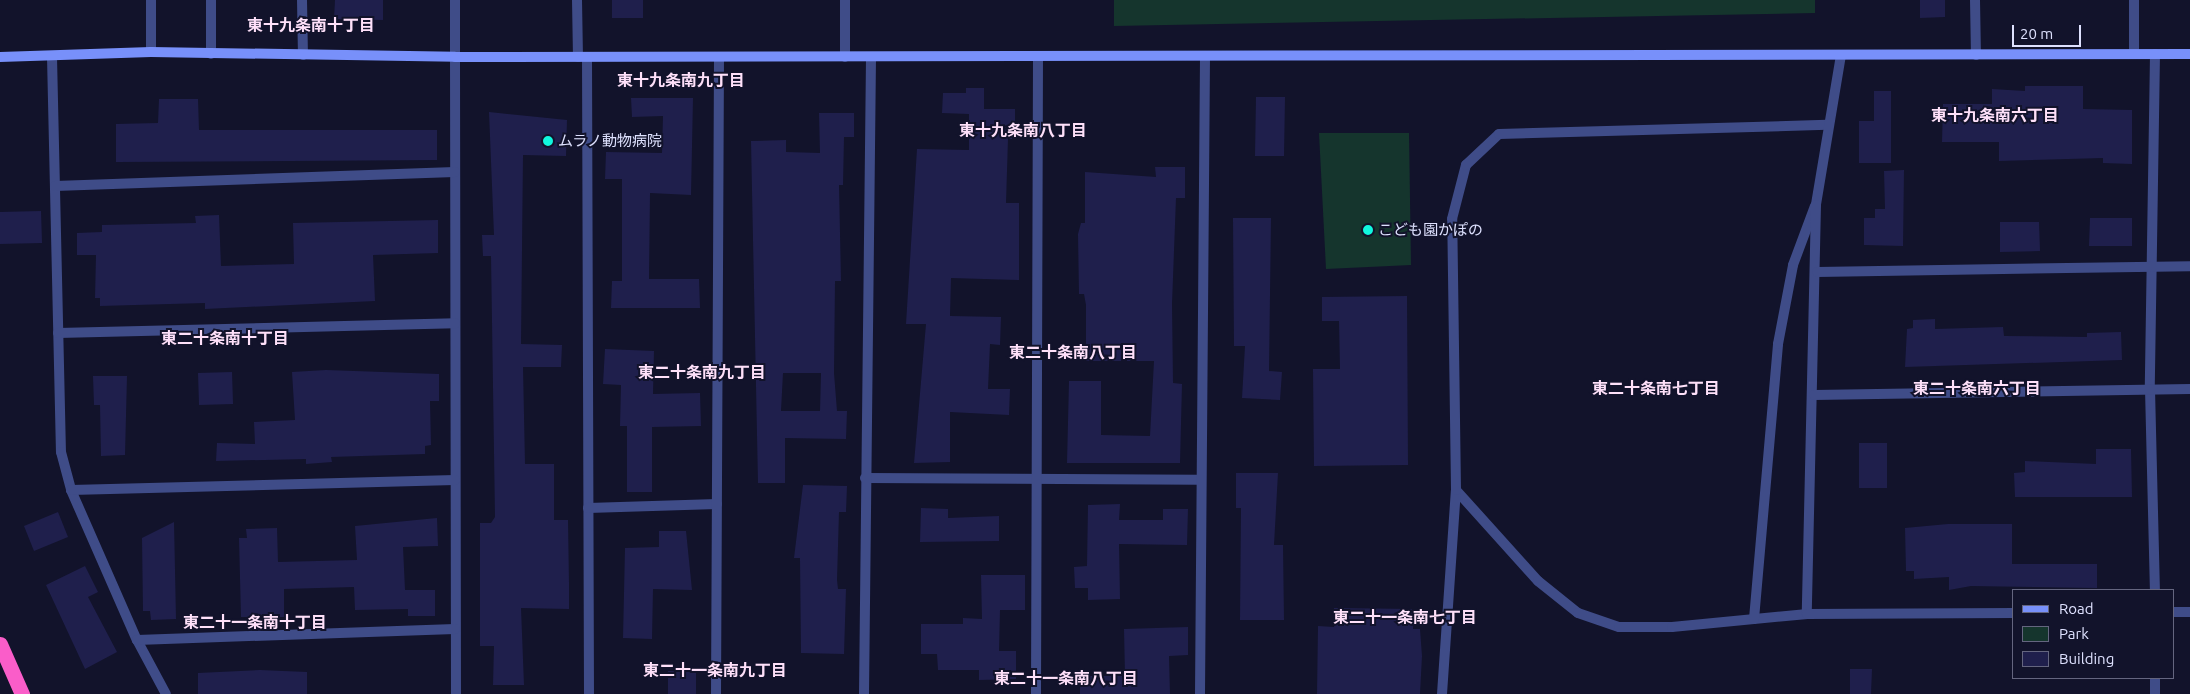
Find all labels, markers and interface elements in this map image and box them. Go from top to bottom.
district label: 東十九条南十丁目 [247,15,375,35]
scale bar [2015,15,2084,47]
text: 20 m [2020,25,2053,42]
district label: 東十九条南九丁目 [617,70,745,90]
district label: 東十九条南六丁目 [1931,105,2059,125]
district label: 東十九条南八丁目 [959,120,1087,140]
place label: ムラノ動物病院 [558,132,663,150]
marker: ムラノ動物病院 [542,135,554,147]
place label: こども園かぽの [1378,221,1483,239]
marker: こども園かぽの [1362,224,1374,236]
district label: 東二十条南十丁目 [161,328,289,348]
district label: 東二十条南八丁目 [1009,342,1137,362]
district label: 東二十条南九丁目 [638,362,766,382]
district label: 東二十条南七丁目 [1592,378,1720,398]
district label: 東二十条南六丁目 [1913,378,2041,398]
legend [2012,589,2175,679]
text: Road [2059,600,2094,617]
district label: 東二十一条南七丁目 [1333,607,1477,627]
district label: 東二十一条南十丁目 [183,612,327,632]
text: Park [2059,625,2089,642]
text: Building [2059,650,2114,667]
district label: 東二十一条南九丁目 [643,660,787,680]
district label: 東二十一条南八丁目 [994,668,1138,688]

